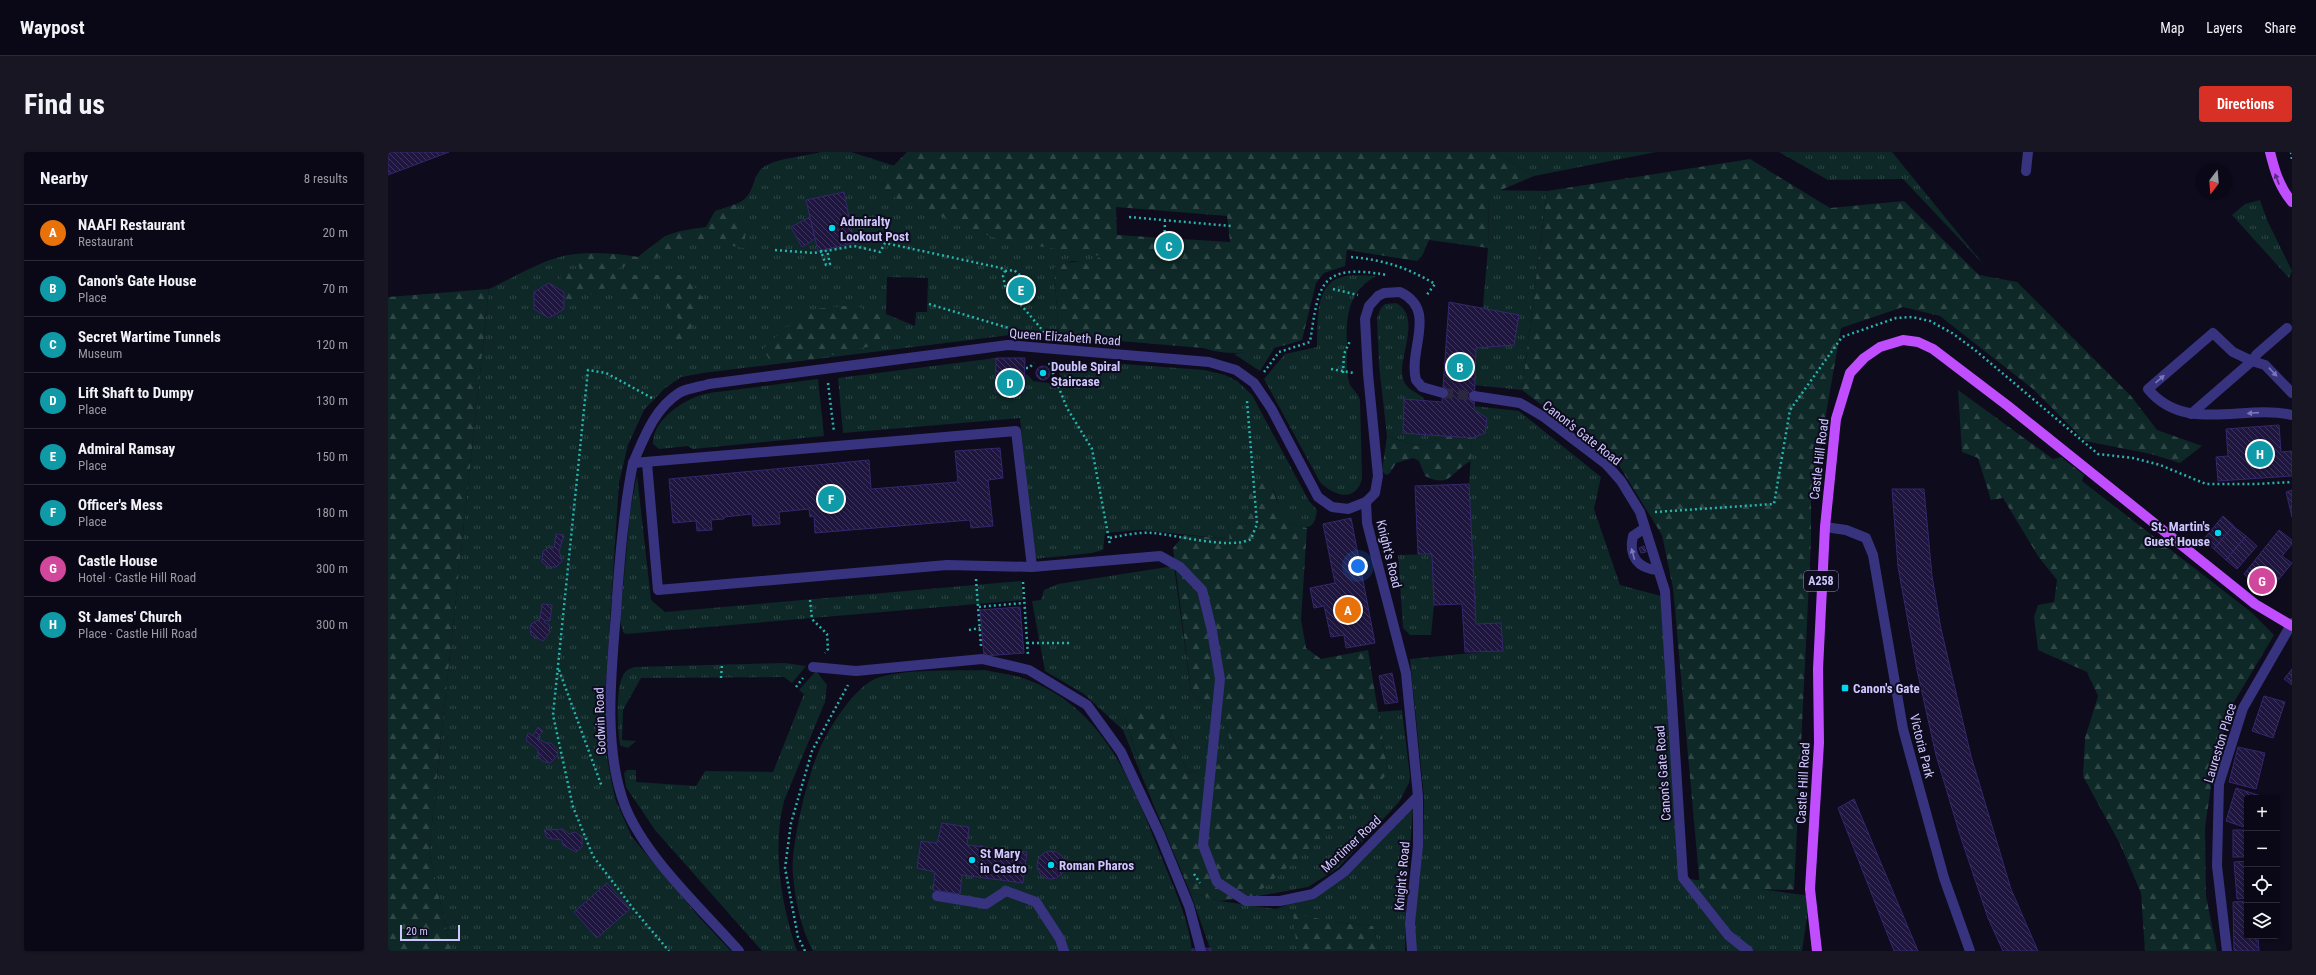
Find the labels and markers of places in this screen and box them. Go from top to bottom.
place label: Admiralty Lookout Post [840,214,909,244]
marker: Admiralty Lookout Post [827,223,837,233]
pin: C [1156,231,1182,261]
pin: E [1008,275,1034,305]
pin: B [1447,352,1473,382]
place label: Double Spiral Staircase [1051,359,1120,389]
pin: D [997,368,1023,398]
marker: Double Spiral Staircase [1038,368,1048,378]
pin: H [2247,439,2273,469]
pin: F [818,484,844,514]
place label: St. Martin's Guest House [2144,519,2210,549]
marker: St. Martin's Guest House [2213,528,2223,538]
pin: G [2249,566,2275,596]
pin: A [1335,595,1361,625]
place label: Canon's Gate [1853,681,1920,696]
marker: Canon's Gate [1840,683,1850,693]
place label: St Mary in Castro [980,846,1027,876]
marker: St Mary in Castro [967,855,977,865]
place label: Roman Pharos [1059,858,1134,873]
marker: Roman Pharos [1046,860,1056,870]

